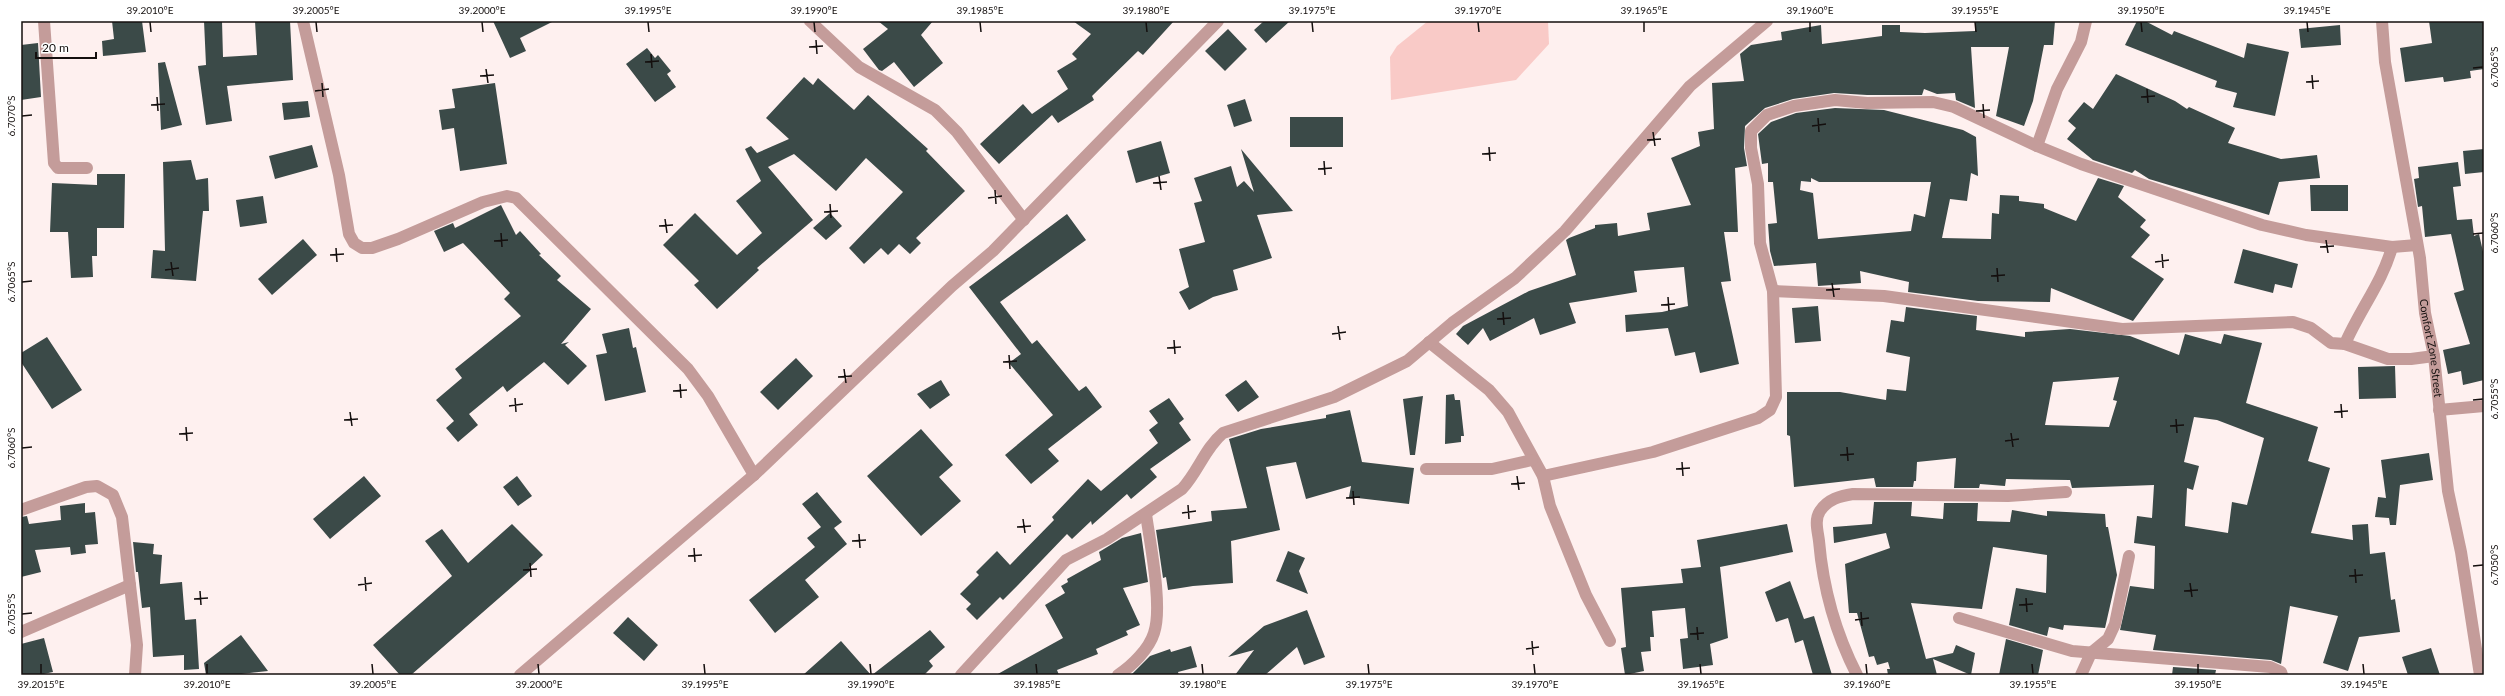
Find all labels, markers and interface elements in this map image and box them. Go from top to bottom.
text: 39.2010°E [126,4,174,16]
text: 39.2005°E [292,4,340,16]
text: 39.2000°E [458,4,506,16]
text: 39.1995°E [624,4,672,16]
text: 39.1990°E [790,4,838,16]
text: 39.1985°E [956,4,1004,16]
text: 39.1980°E [1122,4,1170,16]
text: 39.1975°E [1288,4,1336,16]
text: 39.1970°E [1454,4,1502,16]
text: 39.1965°E [1620,4,1668,16]
text: 39.1960°E [1786,4,1834,16]
text: 39.1955°E [1951,4,1999,16]
text: 39.1950°E [2117,4,2165,16]
text: 39.1945°E [2283,4,2331,16]
scale bar [36,34,96,60]
text: 20 m [42,40,69,55]
text: 6.7065°S [2488,47,2500,87]
text: 6.7070°S [5,96,17,136]
text: 6.7060°S [2488,213,2500,253]
text: 6.7065°S [5,262,17,302]
street label: Comfort Zone Street [2418,298,2445,398]
text: 6.7055°S [2488,379,2500,419]
text: 6.7060°S [5,428,17,468]
text: 6.7050°S [2488,545,2500,585]
text: 6.7055°S [5,594,17,634]
text: 39.2015°E [17,678,65,690]
text: 39.2010°E [183,678,231,690]
text: 39.2005°E [349,678,397,690]
text: 39.2000°E [515,678,563,690]
text: 39.1995°E [681,678,729,690]
text: 39.1990°E [847,678,895,690]
text: 39.1985°E [1013,678,1061,690]
text: 39.1980°E [1179,678,1227,690]
text: 39.1975°E [1345,678,1393,690]
text: 39.1970°E [1511,678,1559,690]
text: 39.1965°E [1677,678,1725,690]
text: 39.1960°E [1843,678,1891,690]
text: 39.1955°E [2009,678,2057,690]
text: 39.1950°E [2174,678,2222,690]
text: 39.1945°E [2340,678,2388,690]

